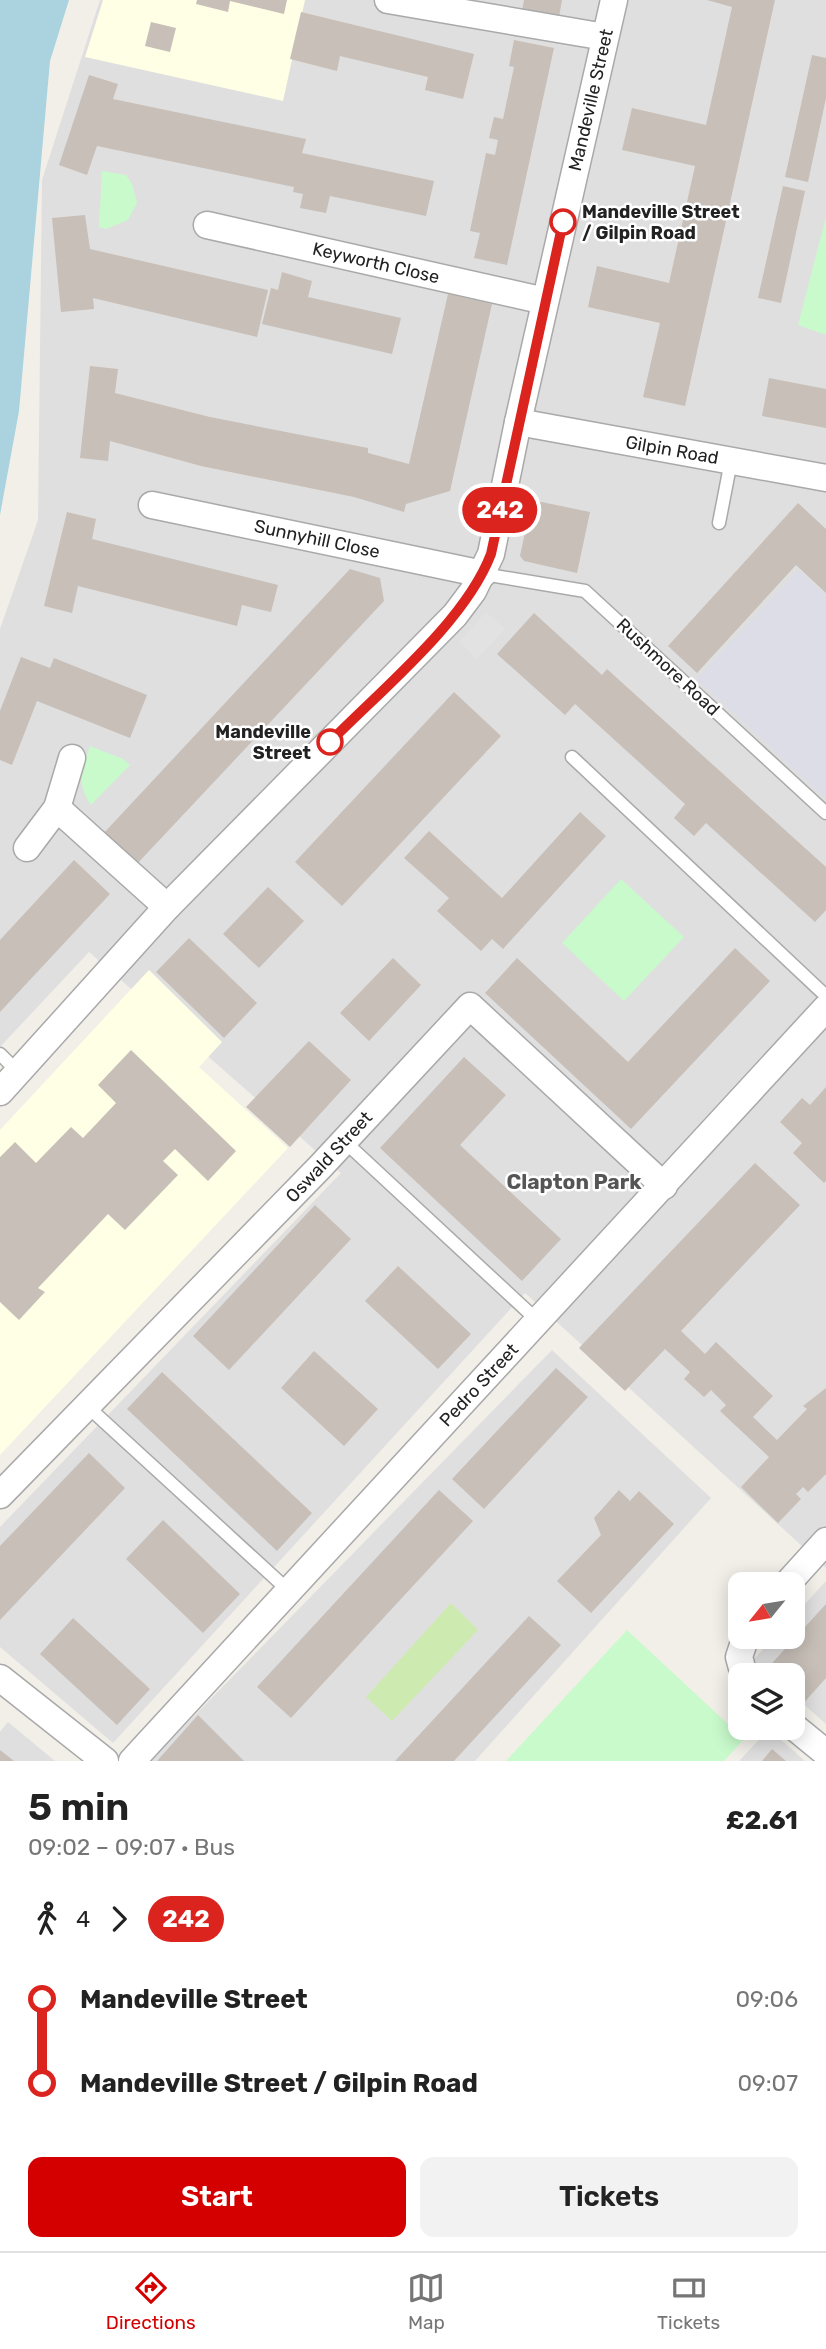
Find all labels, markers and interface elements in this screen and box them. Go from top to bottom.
street label: Mandeville Street [564,27,618,173]
place label: Mandeville Street / Gilpin Road [582,201,740,244]
marker: Mandeville Street / Gilpin Road [550,209,576,235]
street label: Keyworth Close [310,238,442,288]
street label: Gilpin Road [624,431,720,469]
line badge: 242 [460,487,540,533]
text: 242 [476,496,524,524]
street label: Sunnyhill Close [252,515,382,563]
street label: Rushmore Road [612,614,724,720]
place label: Mandeville Street [215,721,311,764]
marker: Mandeville Street [317,729,343,755]
street label: Oswald Street [281,1107,377,1207]
district label: Clapton Park [506,1169,642,1194]
street label: Pedro Street [435,1339,523,1431]
north arrow [728,1572,805,1648]
map controls [728,1572,805,1740]
button: layers [728,1663,805,1740]
text: 5 min [28,1784,129,1830]
text: £2.61 [726,1805,798,1836]
text: 09:02 – 09:07 · Bus [28,1833,235,1861]
icon: walk [28,1900,66,1938]
icon: forward [100,1900,138,1938]
text: 4 [76,1905,90,1933]
text: 242 [162,1905,210,1933]
text: Mandeville Street [80,1984,308,2015]
text: 09:06 [735,1985,798,2013]
text: Mandeville Street / Gilpin Road [80,2068,478,2099]
text: 09:07 [737,2069,798,2097]
button: Start [28,2157,406,2237]
button: Tickets [420,2157,798,2237]
tab: Directions [106,2269,196,2334]
tab: Map [407,2269,445,2334]
tab: Tickets [657,2269,720,2334]

